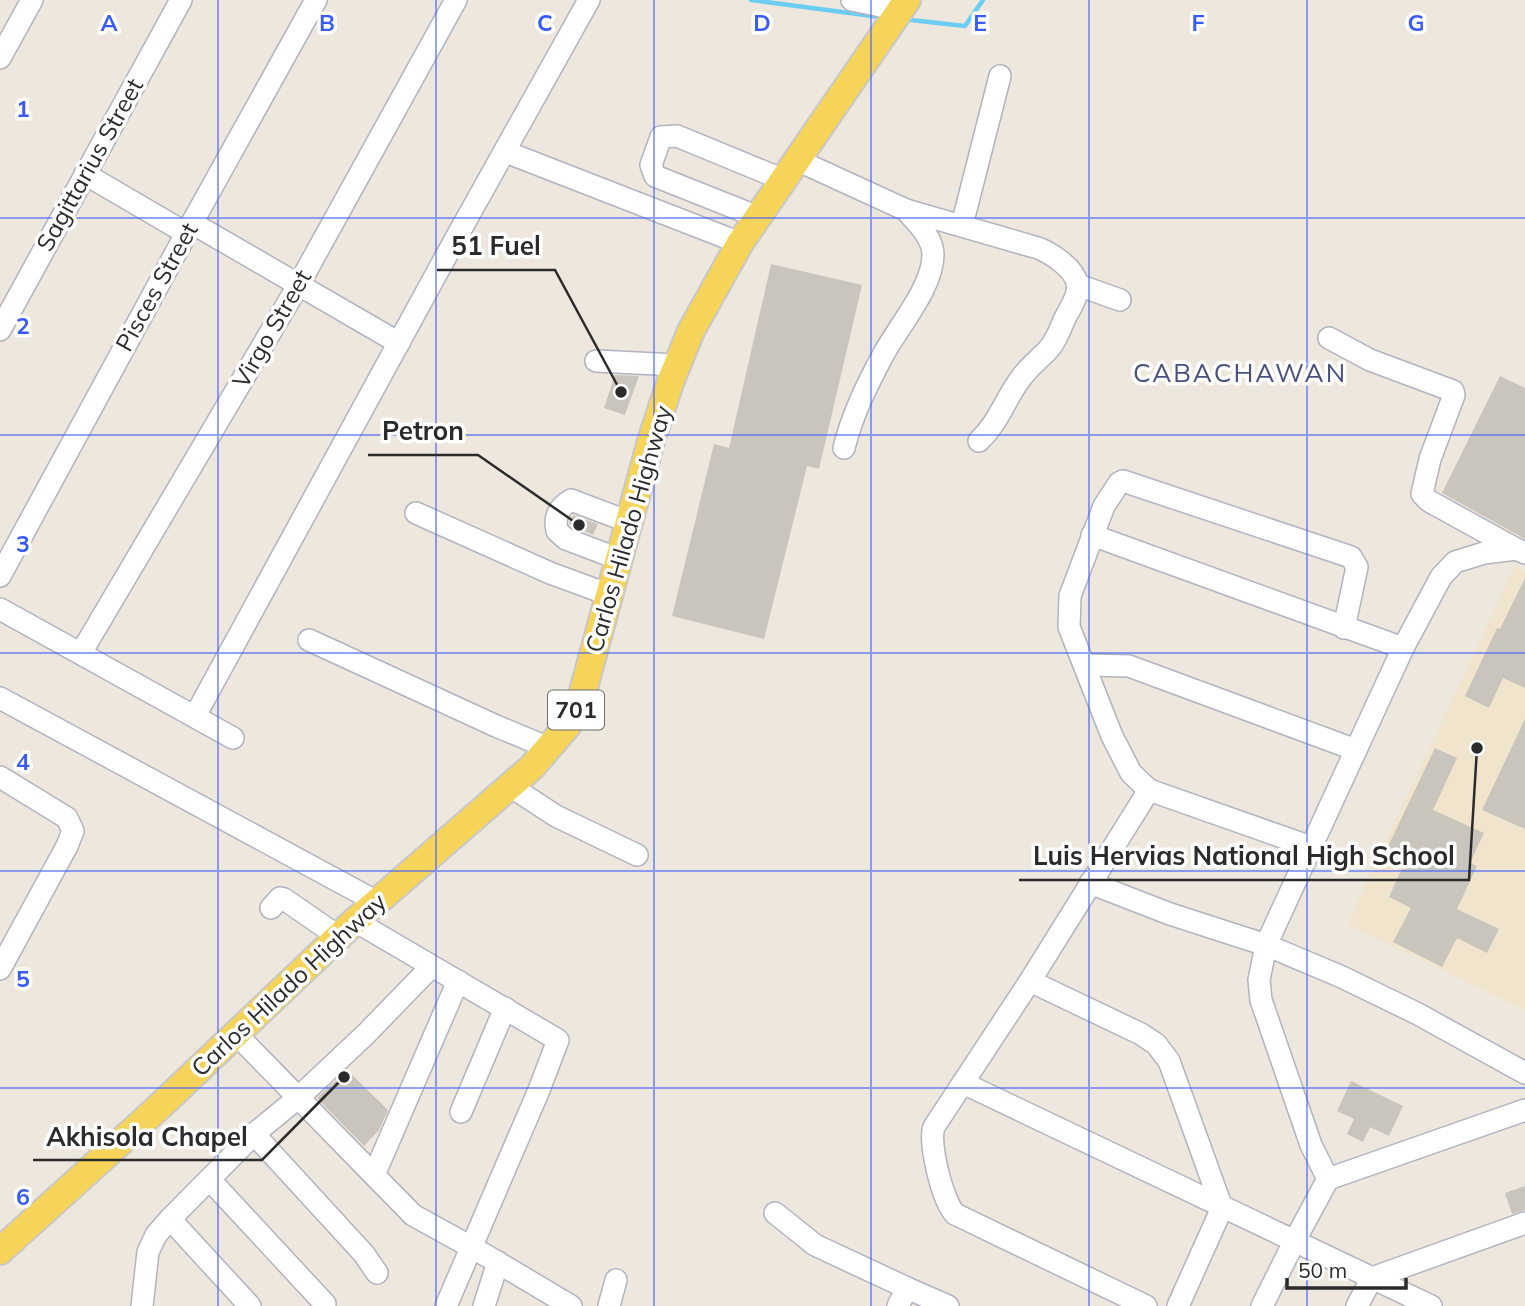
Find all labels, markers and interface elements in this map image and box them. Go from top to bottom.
text: A [100,8,118,37]
text: B [319,8,335,37]
text: C [537,8,553,37]
text: D [753,8,771,37]
text: E [973,8,987,37]
text: F [1191,8,1205,37]
text: G [1407,8,1425,37]
street label: Sagittarius Street [29,73,149,256]
text: 1 [16,94,30,123]
street label: Pisces Street [108,217,204,356]
callout: 51 Fuel [437,223,555,270]
text: 51 Fuel [451,229,541,262]
street label: Virgo Street [225,264,317,393]
text: 2 [16,311,30,340]
district label: CABACHAWAN [1133,356,1347,389]
street label: Carlos Hilado Highway [578,402,678,656]
callout: Petron [368,408,478,455]
text: Petron [382,414,464,447]
text: 3 [16,529,30,558]
road number: 701 [548,690,604,730]
text: 4 [16,747,30,776]
callout: Luis Hervias National High School [1019,833,1469,880]
text: Luis Hervias National High School [1033,839,1455,872]
street label: Carlos Hilado Highway [185,886,392,1082]
text: 5 [16,964,30,993]
callout: Akhisola Chapel [33,1113,262,1160]
text: Akhisola Chapel [46,1120,248,1153]
text: 6 [16,1182,30,1211]
scale bar [1287,1246,1406,1290]
text: 50 m [1298,1257,1347,1283]

